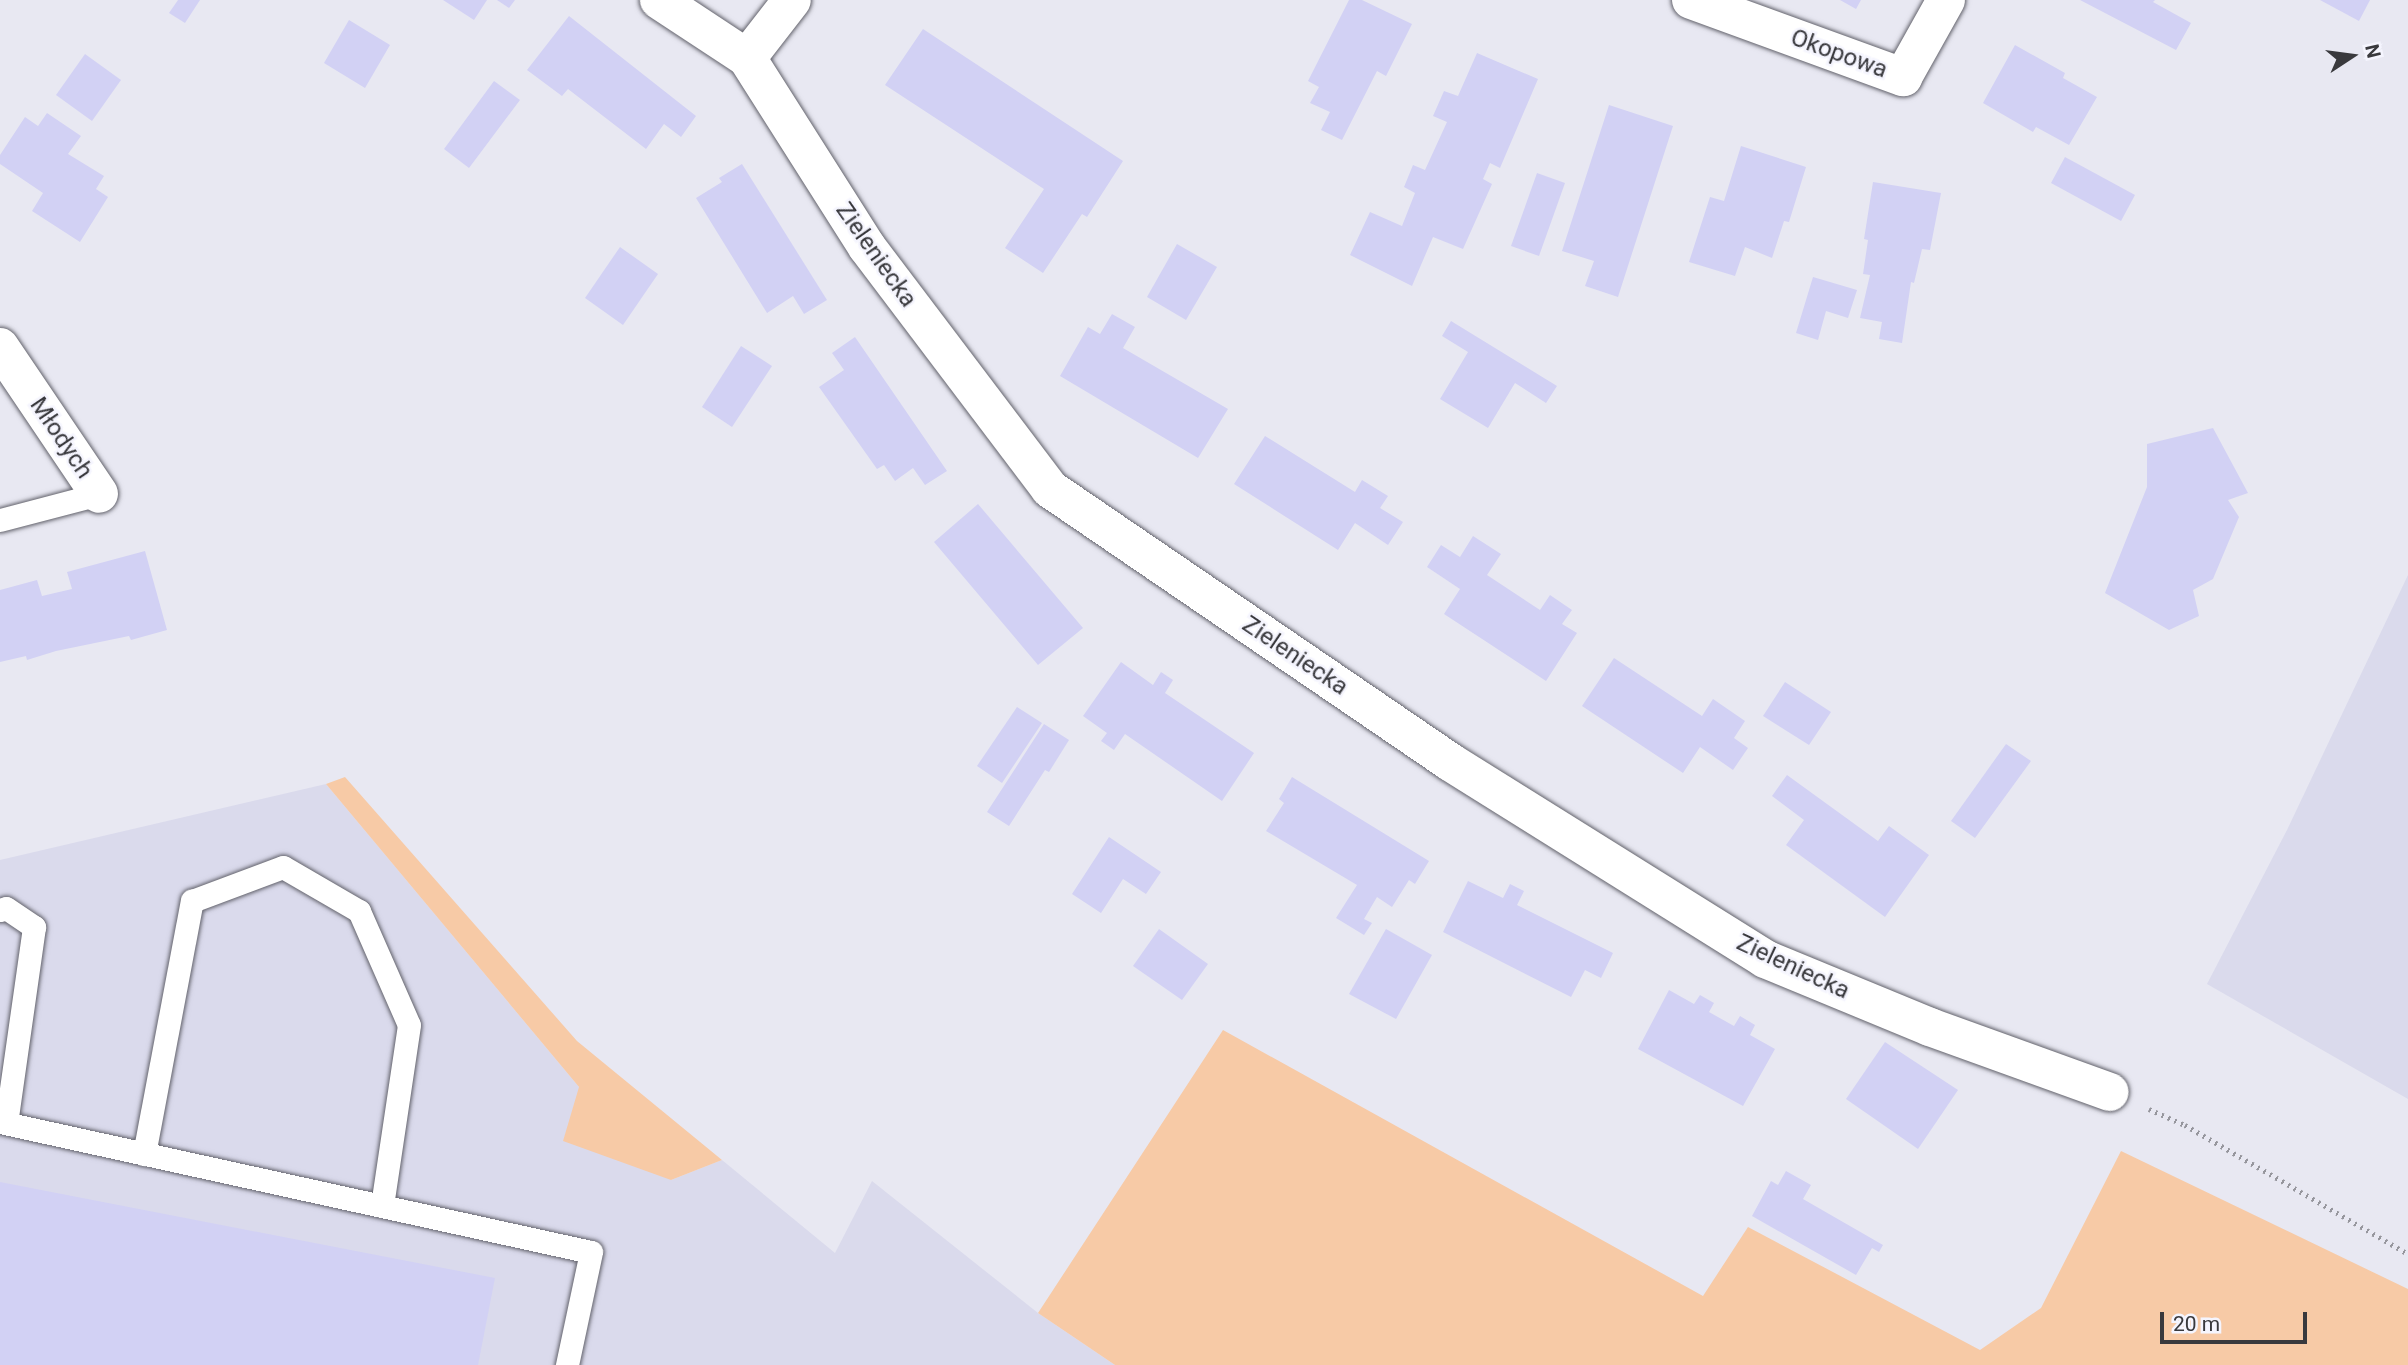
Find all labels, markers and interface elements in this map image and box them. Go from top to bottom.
north arrow [2317,21,2387,91]
street label: Okopowa [1787,23,1891,85]
text: N [2360,42,2386,60]
street label: Zieleniecka [829,197,923,313]
street label: Młodych [23,392,99,484]
street label: Zieleniecka [1237,610,1353,702]
street label: Zieleniecka [1732,928,1854,1006]
scale bar [2163,1298,2310,1342]
text: 20 m [2173,1312,2220,1336]

